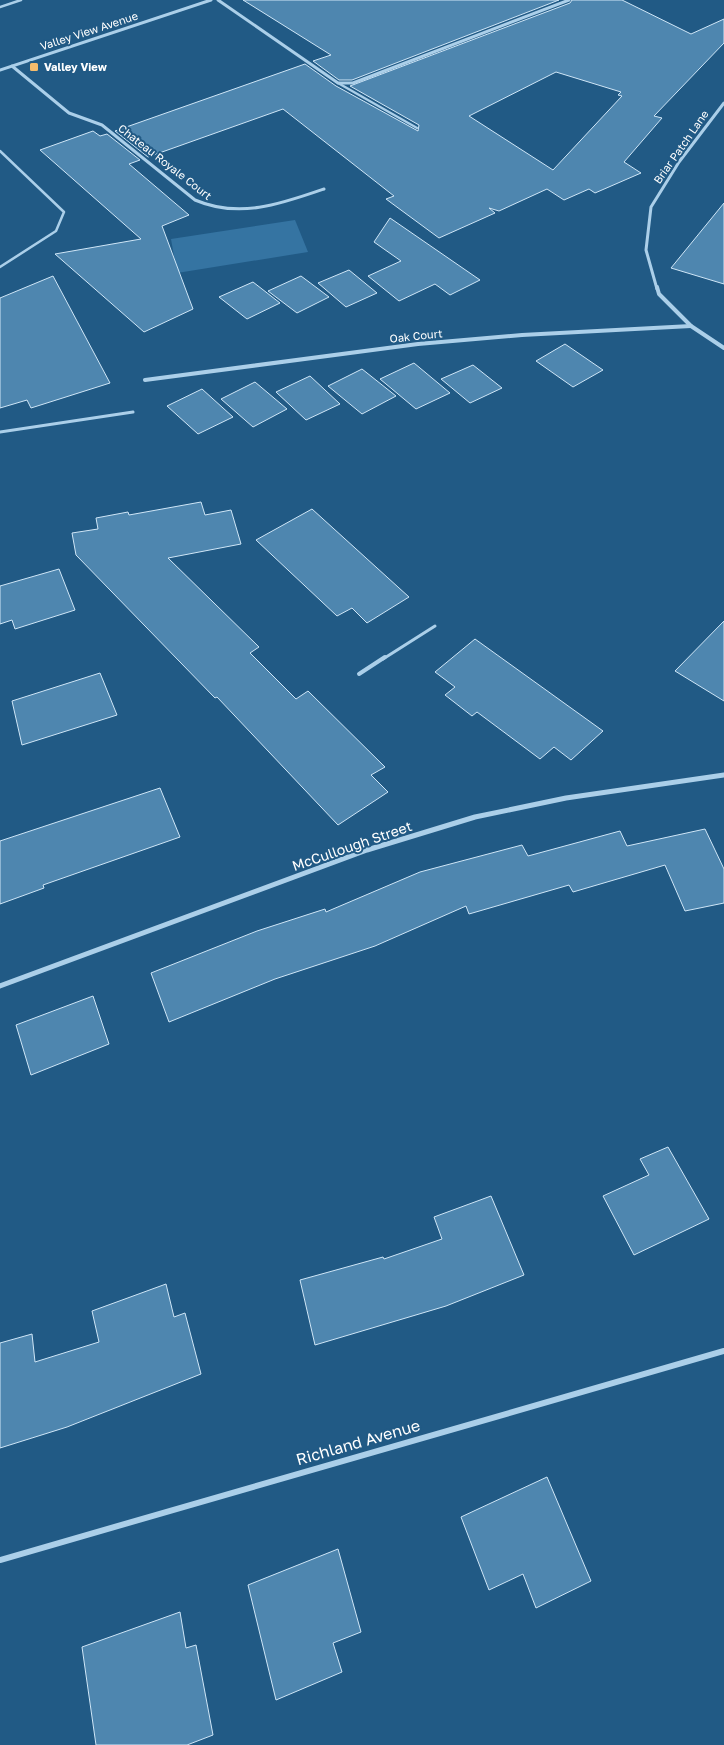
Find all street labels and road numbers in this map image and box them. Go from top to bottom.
street label: Valley View Avenue [38,9,139,52]
street label: Briar Patch Lane [650,107,711,186]
street label: Chateau Royale Court [116,121,215,202]
street label: Oak Court [389,326,443,345]
street label: McCullough Street [290,817,414,874]
street label: Richland Avenue [294,1415,422,1469]

